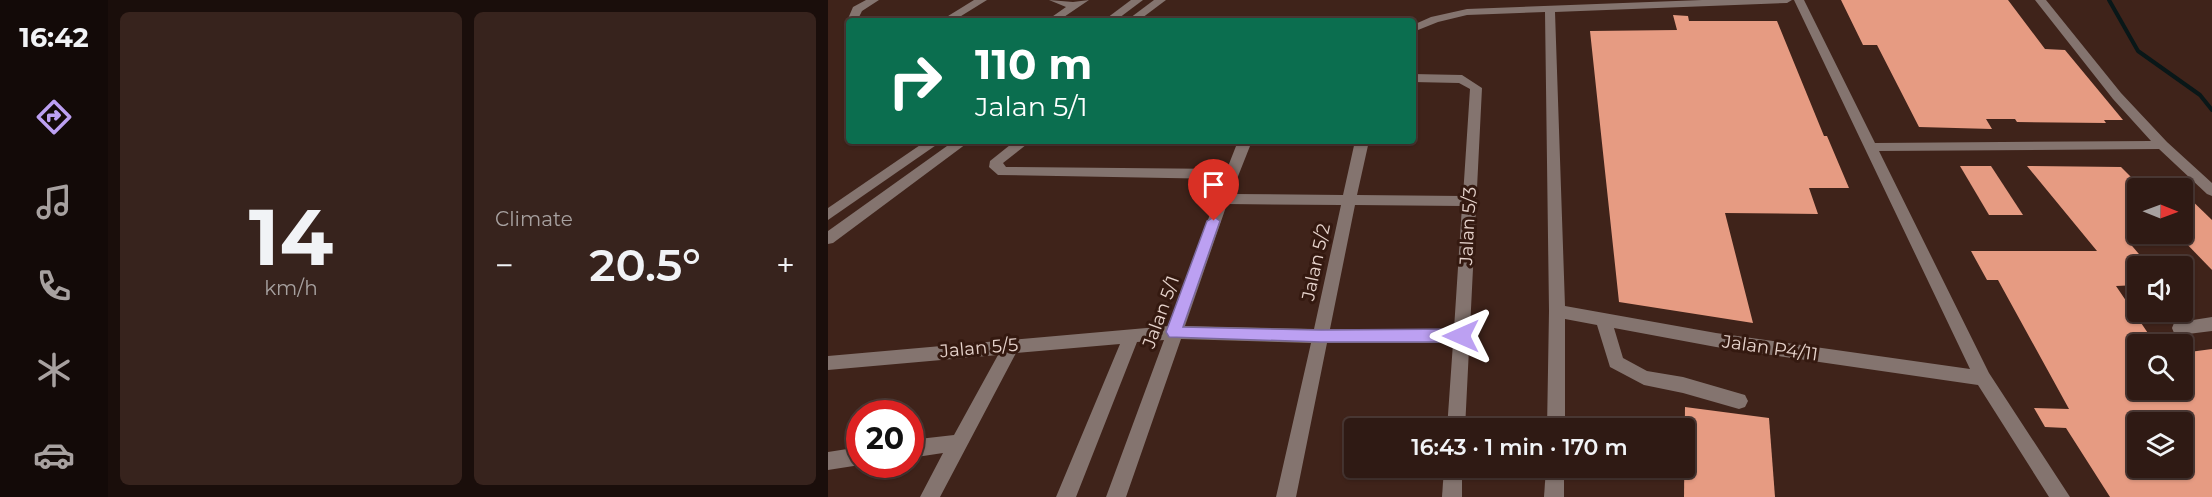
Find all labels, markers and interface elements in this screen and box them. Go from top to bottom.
text: 16:42 [19,21,89,54]
text: 110 m [975,38,1092,90]
icon: right [876,42,954,120]
text: Jalan 5/1 [975,90,1088,123]
icon: directions [33,96,75,138]
pin [1188,159,1239,221]
icon: arrive [1197,168,1230,201]
north arrow [2127,178,2193,244]
map controls [2127,178,2193,478]
icon: music [33,181,75,223]
street label: Jalan 5/3 [1455,186,1481,267]
text: 14 [249,189,333,285]
text: Climate [495,207,573,231]
street label: Jalan 5/2 [1297,221,1335,304]
text: 20.5° [589,237,701,292]
text: − [495,245,514,285]
text: + [776,245,795,285]
button: sound [2127,256,2193,322]
icon: phone [33,265,75,307]
street label: Jalan 5/1 [1137,273,1184,352]
text: km/h [264,276,318,300]
position arrow [1429,304,1493,368]
street label: Jalan P4/11 [1720,330,1819,366]
street label: Jalan 5/5 [938,334,1019,362]
button: search [2127,334,2193,400]
icon: climate [33,349,75,391]
speed limit sign: 20 [846,400,924,478]
button: layers [2127,412,2193,478]
icon: car [33,434,75,476]
text: 16:43 · 1 min · 170 m [1411,434,1628,461]

